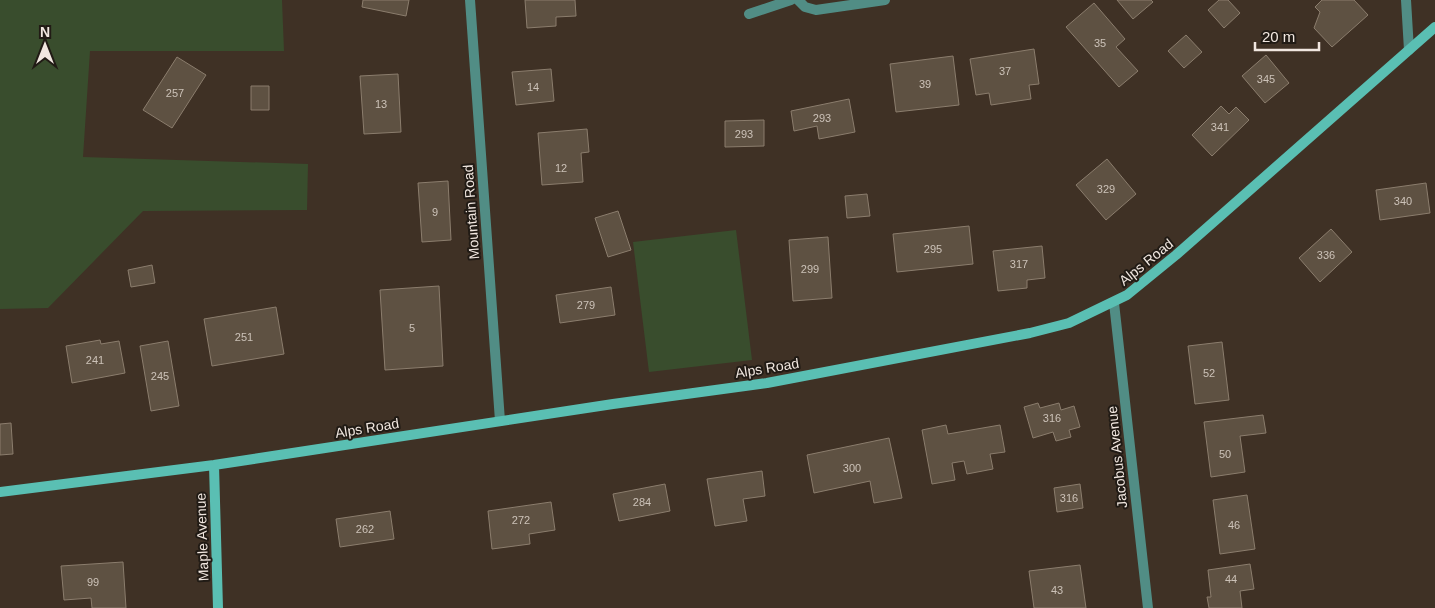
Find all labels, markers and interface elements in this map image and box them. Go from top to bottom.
north arrow [20,20,70,70]
scale bar [1255,20,1319,52]
text: N [40,24,50,40]
text: 20 m [1262,28,1295,45]
house number: 35 [1094,37,1106,49]
house number: 37 [999,65,1011,77]
house number: 345 [1257,73,1275,85]
house number: 39 [919,78,931,90]
house number: 14 [527,81,539,93]
house number: 257 [166,87,184,99]
house number: 13 [375,98,387,110]
house number: 293 [813,112,831,124]
house number: 341 [1211,121,1229,133]
house number: 293 [735,128,753,140]
house number: 12 [555,162,567,174]
street label: Mountain Road [460,164,482,260]
house number: 329 [1097,183,1115,195]
house number: 340 [1394,195,1412,207]
house number: 9 [432,206,438,218]
street label: Alps Road [1116,235,1176,289]
house number: 295 [924,243,942,255]
house number: 336 [1317,249,1335,261]
house number: 317 [1010,258,1028,270]
house number: 299 [801,263,819,275]
house number: 279 [577,299,595,311]
house number: 5 [409,322,415,334]
house number: 251 [235,331,253,343]
house number: 241 [86,354,104,366]
street label: Alps Road [734,355,800,381]
house number: 52 [1203,367,1215,379]
house number: 245 [151,370,169,382]
street label: Jacobus Avenue [1104,405,1130,509]
house number: 316 [1043,412,1061,424]
street label: Alps Road [334,415,400,441]
house number: 50 [1219,448,1231,460]
house number: 300 [843,462,861,474]
street label: Maple Avenue [192,492,212,581]
house number: 316 [1060,492,1078,504]
house number: 284 [633,496,651,508]
house number: 272 [512,514,530,526]
house number: 46 [1228,519,1240,531]
house number: 262 [356,523,374,535]
house number: 44 [1225,573,1237,585]
house number: 99 [87,576,99,588]
house number: 43 [1051,584,1063,596]

